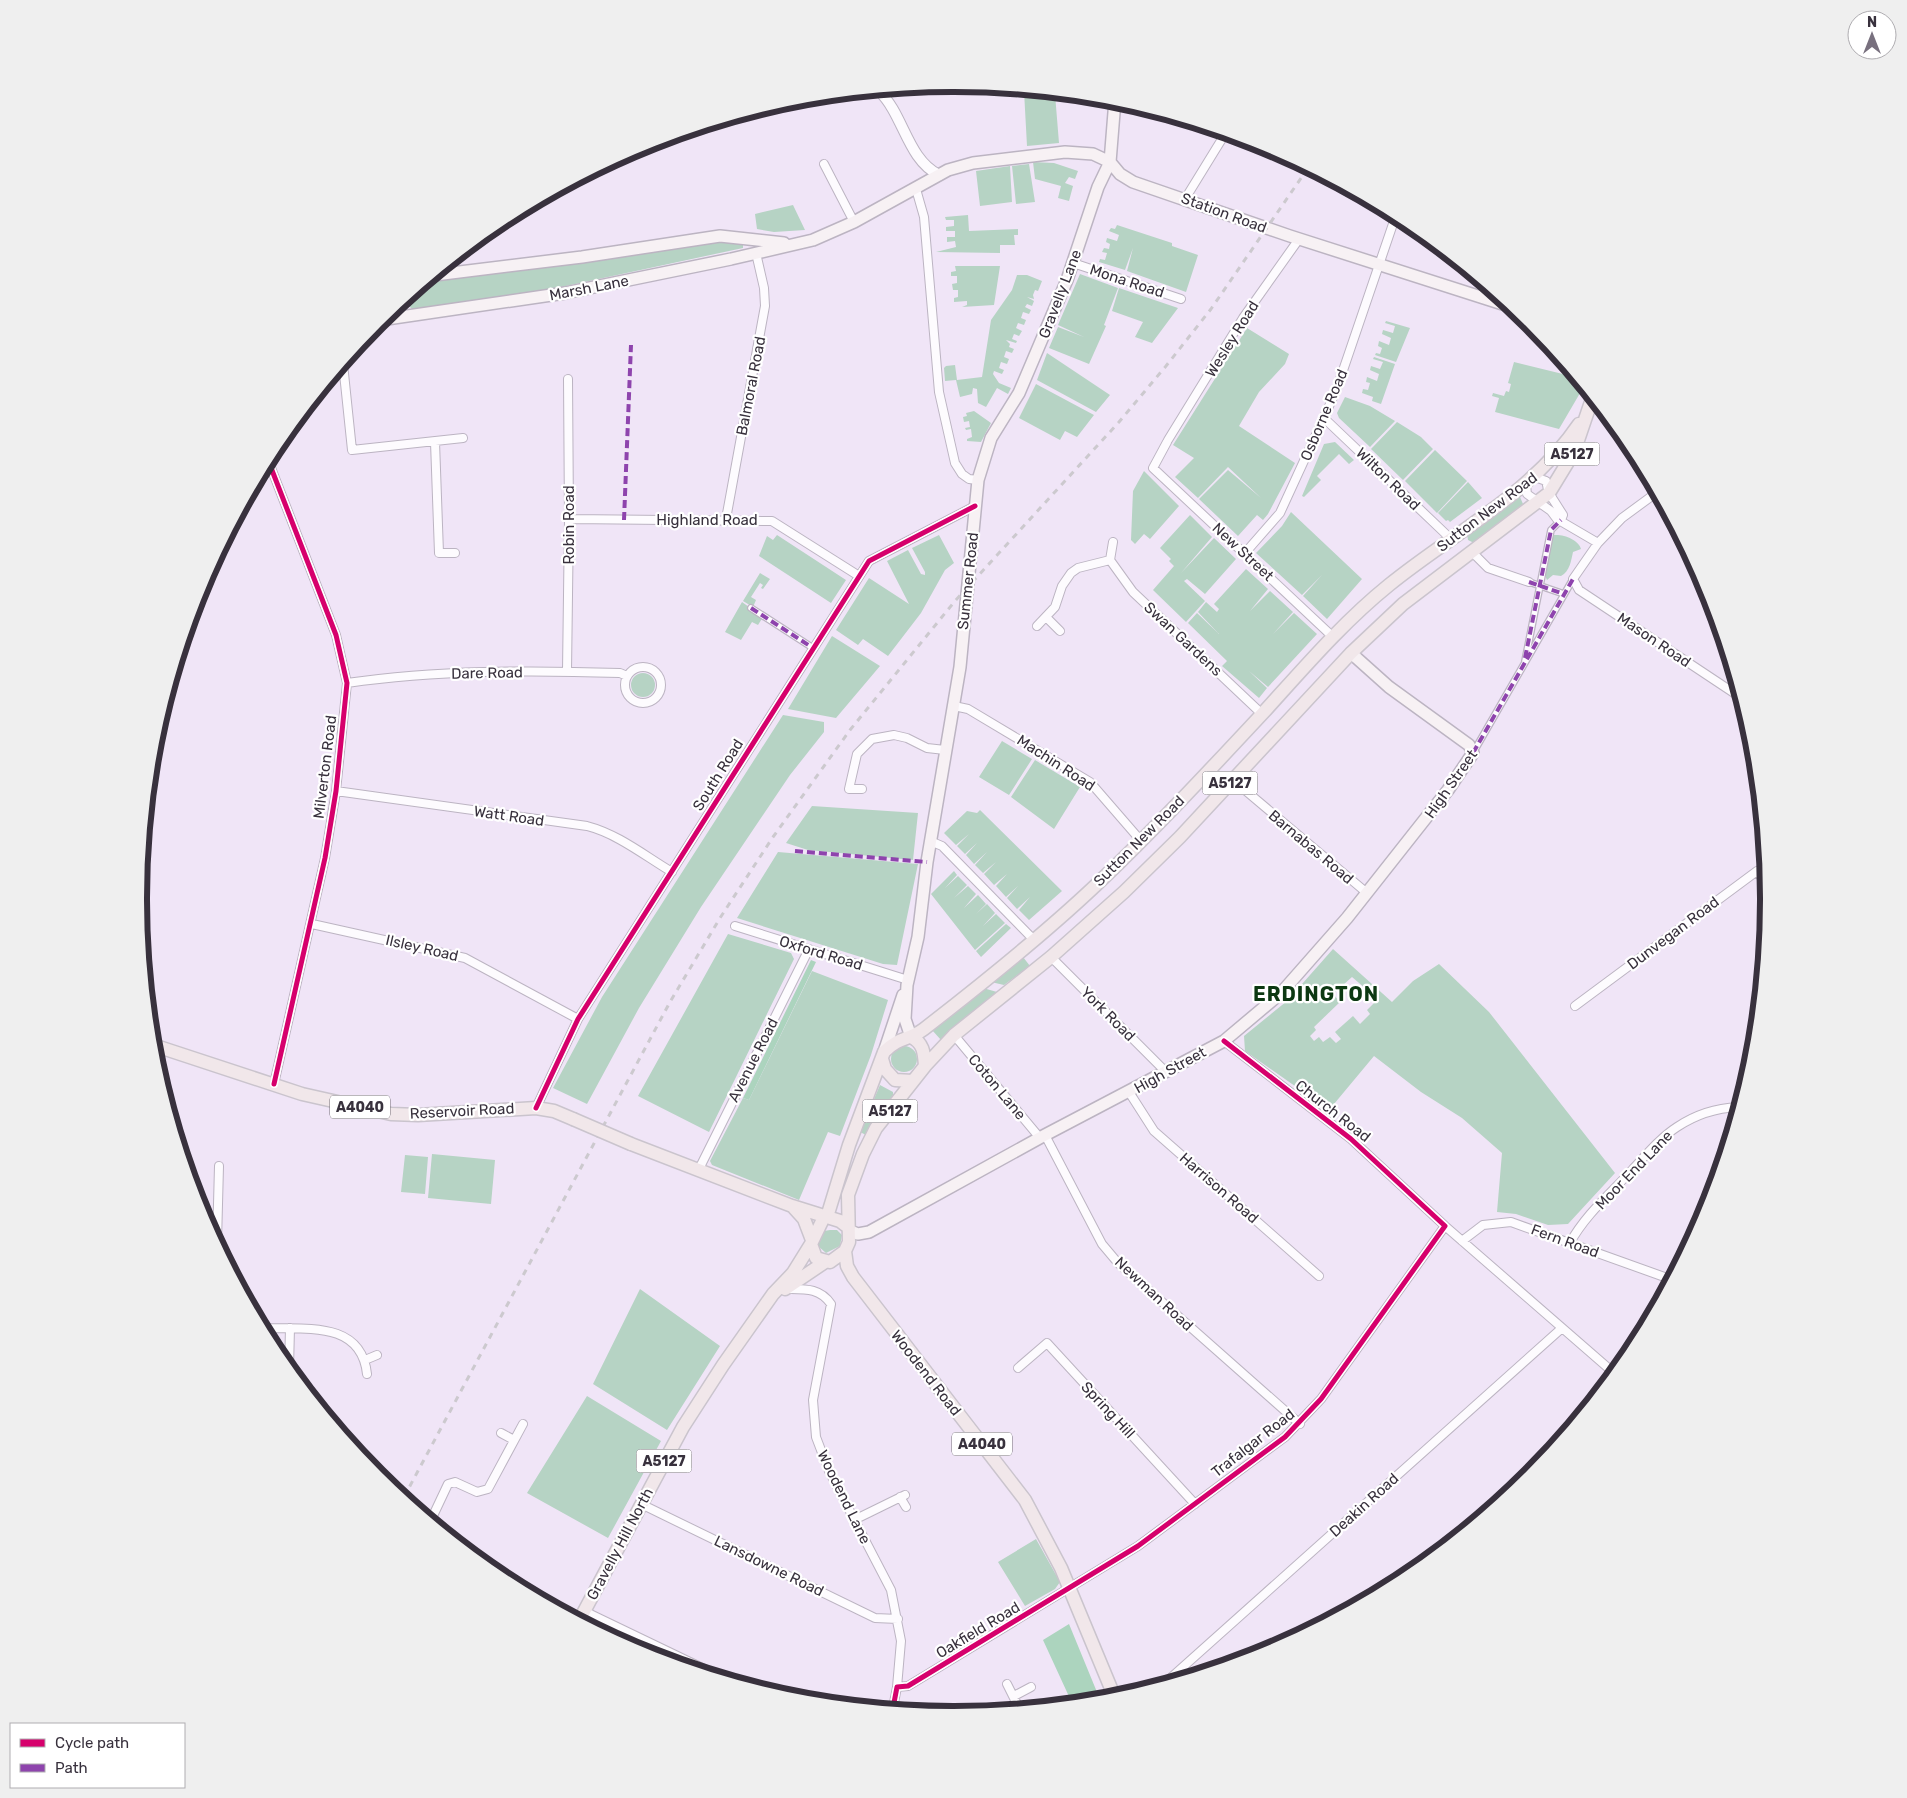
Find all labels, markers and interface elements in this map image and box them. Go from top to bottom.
north arrow [1847,10,1897,60]
text: N [1867,14,1877,31]
street label: Station Road [1179,189,1269,237]
street label: Gravelly Lane [1035,247,1085,341]
street label: Mona Road [1088,261,1166,301]
street label: Marsh Lane [548,271,630,305]
street label: Wesley Road [1201,297,1263,381]
street label: Balmoral Road [733,335,769,437]
street label: Osborne Road [1297,366,1351,464]
road number: A5127 [1544,442,1600,466]
street label: Wilton Road [1352,444,1424,514]
street label: Sutton New Road [1433,468,1541,556]
street label: Robin Road [560,485,578,565]
street label: Highland Road [656,511,758,529]
street label: New Street [1209,519,1278,585]
street label: Summer Road [954,531,982,631]
street label: Swan Gardens [1140,598,1226,680]
street label: Mason Road [1614,609,1694,671]
street label: Dare Road [451,663,523,683]
street label: Milverton Road [310,714,340,820]
street label: Machin Road [1014,731,1098,795]
street label: South Road [689,736,747,814]
street label: High Street [1421,746,1481,822]
road number: A5127 [1202,771,1258,794]
street label: Sutton New Road [1090,792,1188,890]
street label: Watt Road [473,802,545,830]
street label: Barnabas Road [1265,806,1357,888]
street label: Dunvegan Road [1624,893,1722,973]
street label: Ilsley Road [384,931,460,965]
street label: Oxford Road [777,932,865,974]
district label: ERDINGTON [1253,982,1379,1006]
street label: York Road [1077,983,1139,1045]
street label: Avenue Road [724,1015,782,1105]
street label: High Street [1131,1043,1209,1097]
street label: Coton Lane [964,1051,1030,1123]
street label: Church Road [1292,1076,1374,1146]
road number: A4040 [330,1096,390,1118]
street label: Reservoir Road [409,1099,515,1123]
road number: A5127 [862,1100,918,1122]
street label: Moor End Lane [1592,1127,1676,1213]
street label: Harrison Road [1176,1149,1262,1227]
street label: Fern Road [1529,1220,1601,1262]
street label: Newman Road [1111,1253,1197,1335]
street label: Woodend Road [887,1327,965,1419]
street label: Spring Hill [1077,1378,1139,1442]
street label: Trafalgar Road [1208,1405,1298,1481]
road number: A4040 [952,1432,1012,1456]
street label: Woodend Lane [814,1447,874,1547]
road number: A5127 [636,1450,692,1472]
street label: Deakin Road [1326,1469,1402,1541]
street label: Gravelly Hill North [583,1485,657,1603]
street label: Lansdowne Road [711,1532,827,1600]
street label: Oakfield Road [933,1598,1023,1662]
legend [10,1723,185,1788]
text: Cycle path [55,1734,129,1752]
text: Path [55,1759,88,1777]

